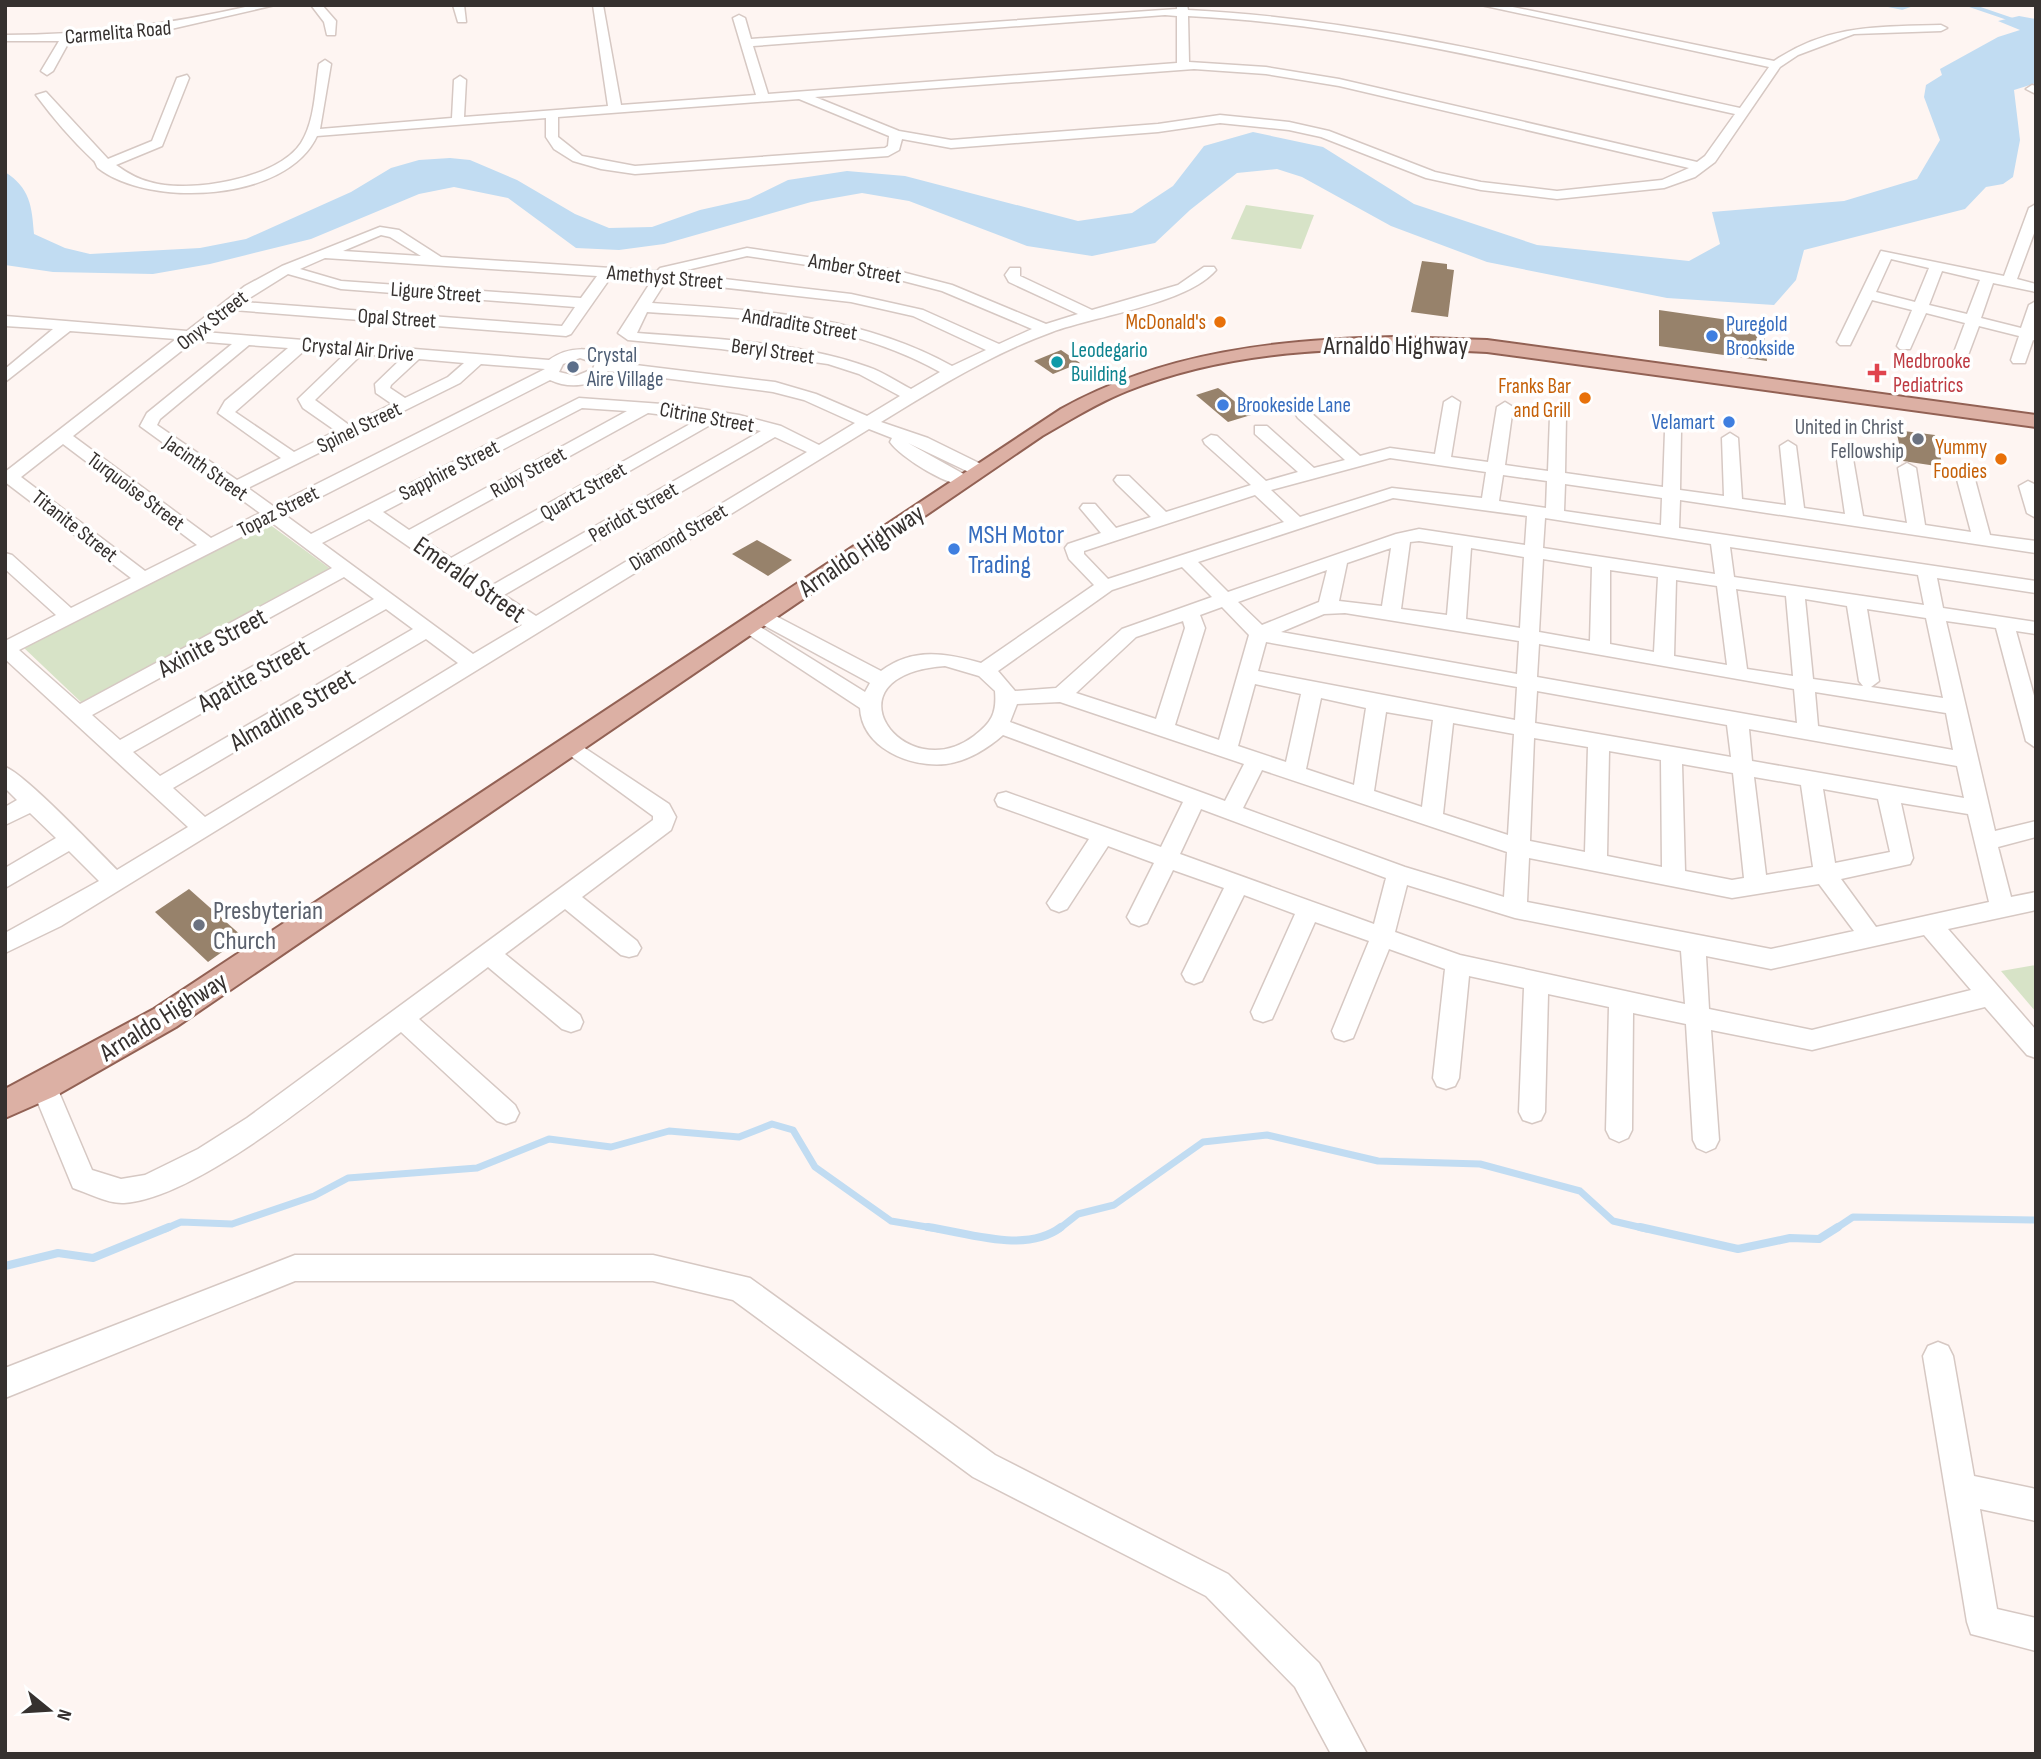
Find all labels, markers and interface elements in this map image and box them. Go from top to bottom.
street label: Carmelita Road [64,15,172,50]
street label: Amber Street [806,248,903,289]
street label: Amethyst Street [605,260,724,295]
street label: Ligure Street [390,277,482,308]
street label: Onyx Street [172,285,253,356]
street label: Opal Street [357,303,437,334]
street label: Andradite Street [740,303,859,346]
place label: McDonald's [1126,310,1206,335]
place label: Puregold Brookside [1726,312,1795,361]
marker: McDonald's [1212,314,1228,330]
marker: Puregold Brookside [1704,328,1720,344]
street label: Arnaldo Highway [1323,331,1468,362]
street label: Crystal Air Drive [301,332,415,367]
street label: Beryl Street [730,333,816,370]
place label: Leodegario Building [1071,338,1148,387]
place label: Crystal Aire Village [586,343,663,392]
place label: Medbrooke Pediatrics [1893,349,1971,398]
marker: Leodegario Building [1049,354,1065,370]
marker: Crystal Aire Village [565,359,581,375]
marker: Medbrooke Pediatrics [1867,363,1887,383]
place label: Franks Bar and Grill [1498,374,1571,423]
marker: Franks Bar and Grill [1577,390,1593,406]
place label: Brookeside Lane [1237,393,1351,418]
street label: Spinel Street [313,396,405,459]
street label: Citrine Street [658,397,756,438]
marker: Brookeside Lane [1215,397,1231,413]
place label: Velamart [1652,410,1715,435]
marker: Velamart [1721,414,1737,430]
place label: United in Christ Fellowship [1795,415,1904,464]
street label: Jacinth Street [158,430,253,506]
marker: United in Christ Fellowship [1910,431,1926,447]
street label: Sapphire Street [395,435,504,506]
place label: Yummy Foodies [1933,435,1987,484]
street label: Ruby Street [486,441,571,503]
street label: Turquoise Street [82,447,189,536]
marker: Yummy Foodies [1993,451,2009,467]
street label: Quartz Street [536,457,631,526]
street label: Peridot Street [584,477,682,548]
street label: Topaz Street [233,480,323,543]
street label: Titanite Street [27,485,123,568]
street label: Diamond Street [625,498,732,576]
street label: Arnaldo Highway [792,498,930,605]
place label: MSH Motor Trading [968,520,1065,581]
street label: Emerald Street [407,530,531,630]
marker: MSH Motor Trading [946,541,962,557]
street label: Axinite Street [152,602,273,685]
street label: Apatite Street [192,633,315,720]
street label: Almadine Street [224,662,361,759]
place label: Presbyterian Church [213,896,323,957]
marker: Presbyterian Church [191,917,207,933]
street label: Arnaldo Highway [93,966,233,1069]
north arrow [14,1675,84,1745]
text: N [51,1706,76,1723]

